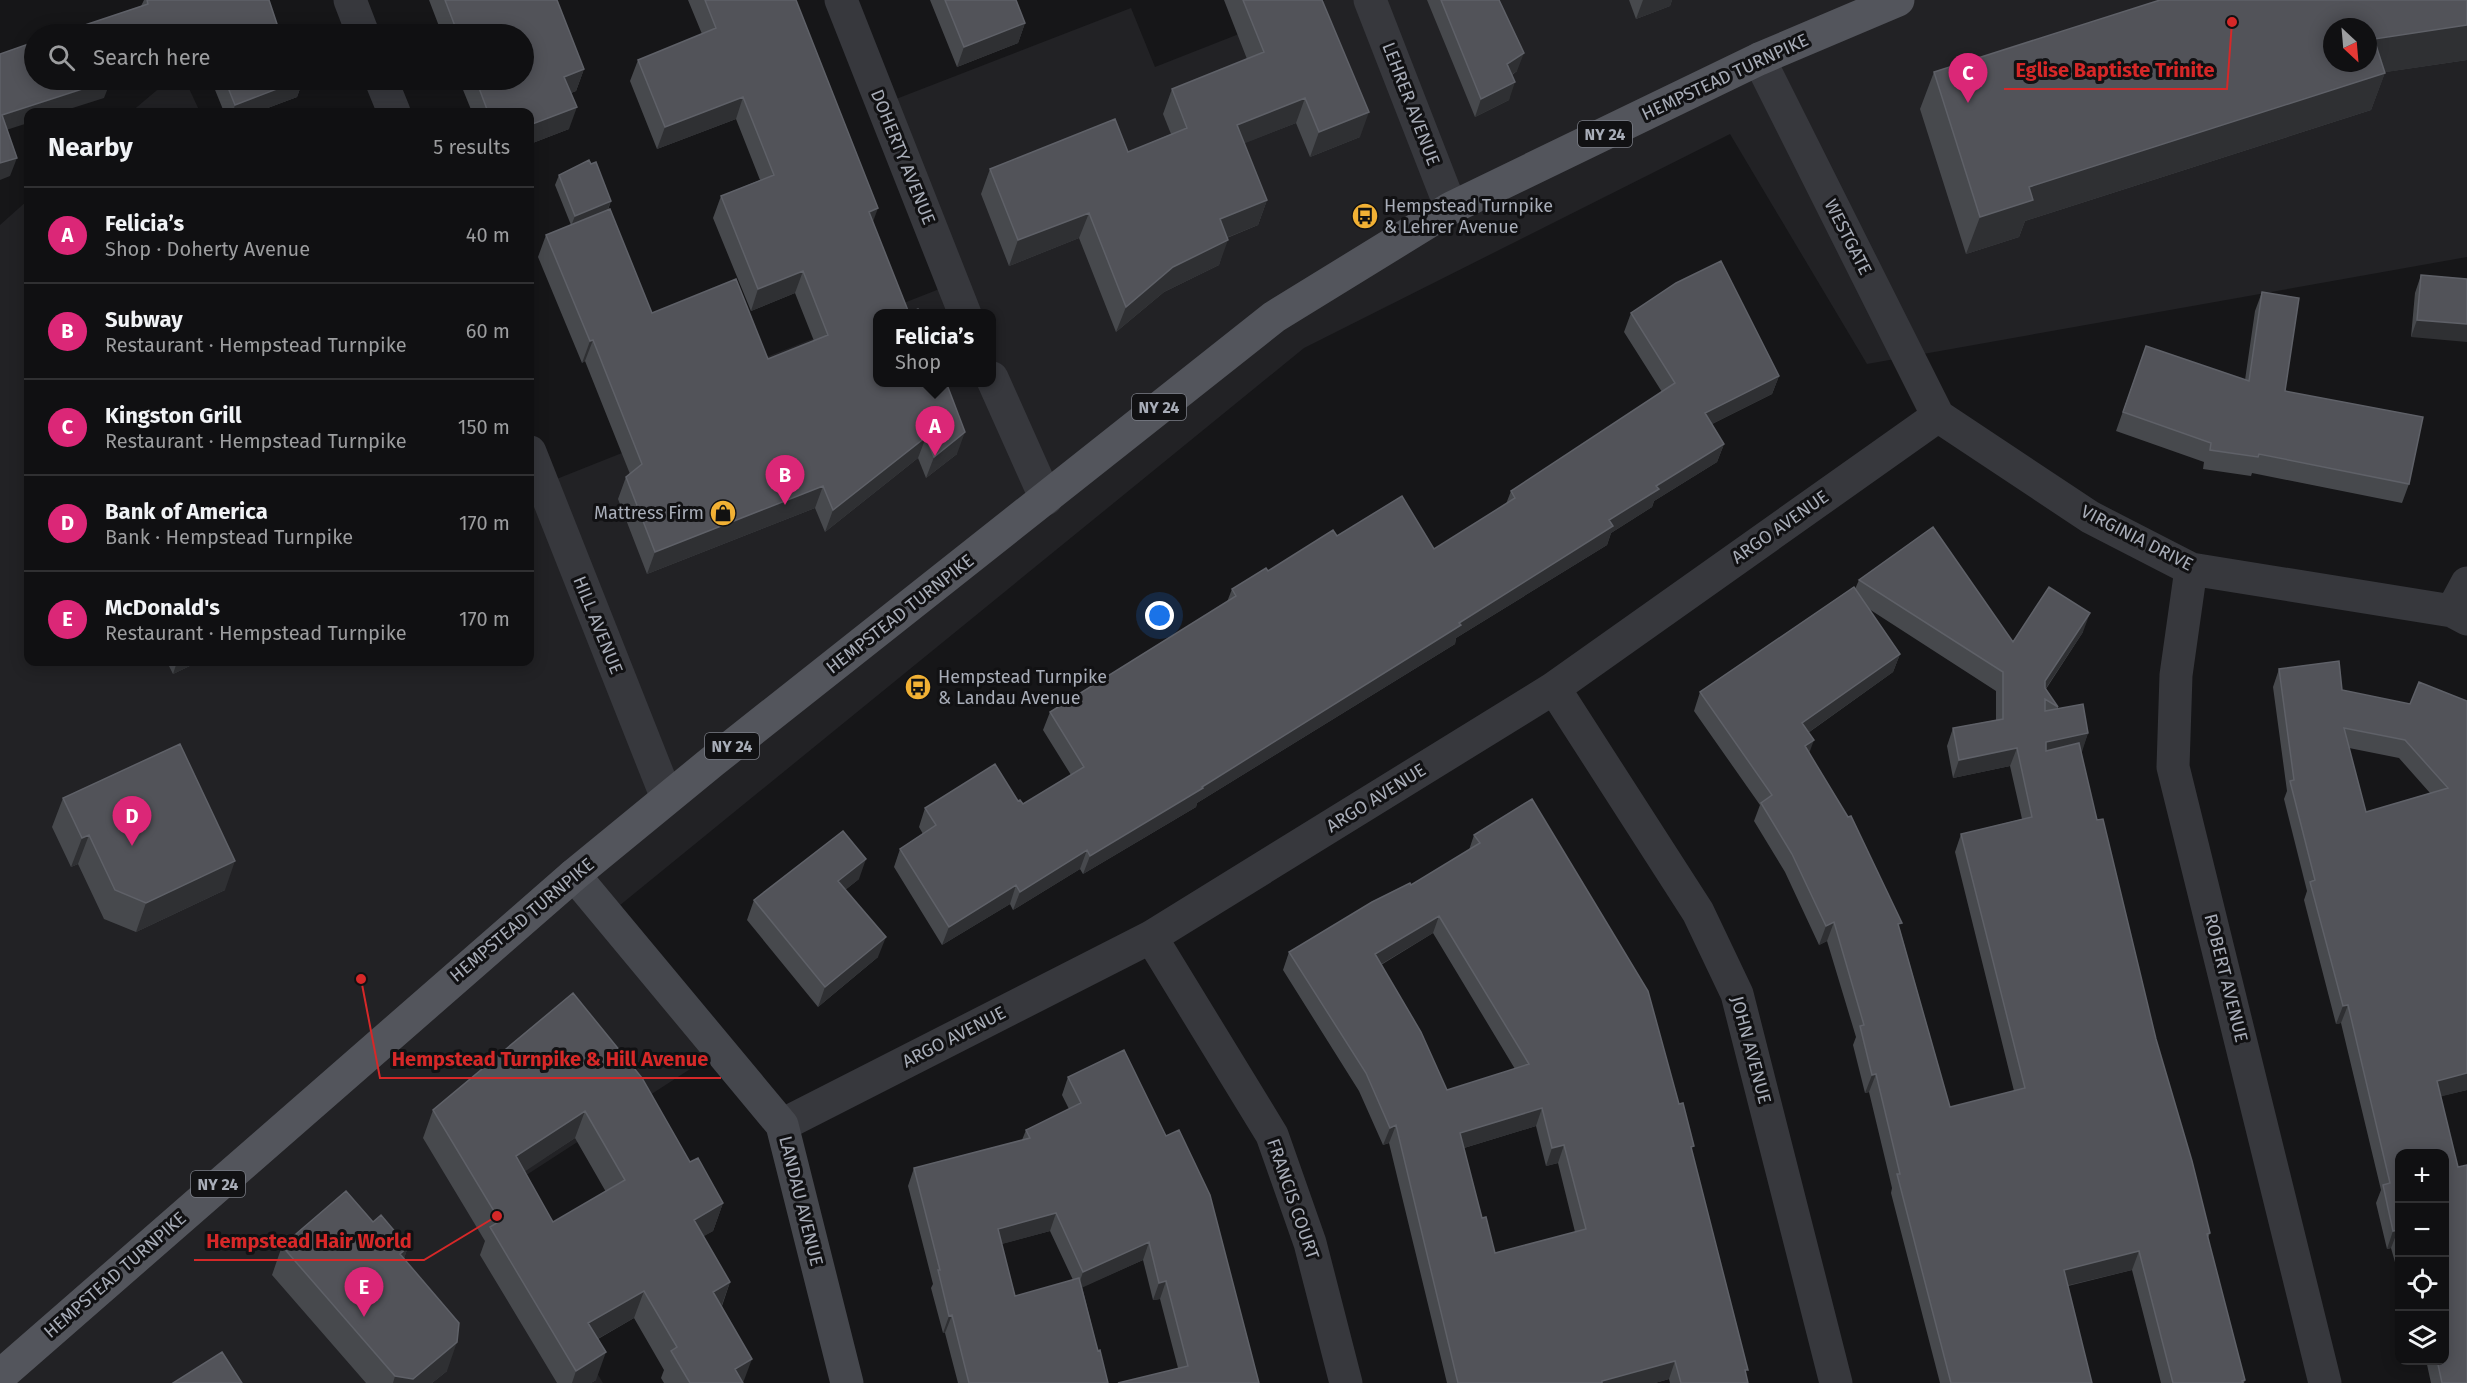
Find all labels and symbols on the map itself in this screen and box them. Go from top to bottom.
north arrow [2323,18,2377,72]
street label: HEMPSTEAD TURNPIKE [1638,29,1812,125]
street label: LEHRER AVENUE [1377,39,1445,169]
callout: Eglise Baptiste Trinite [2004,51,2227,89]
pin: C [1948,54,1988,103]
text: Eglise Baptiste Trinite [2016,58,2215,82]
street label: DOHERTY AVENUE [866,86,940,228]
road number: NY 24 [1578,121,1632,147]
place label: Hempstead Turnpike & Lehrer Avenue [1384,195,1553,238]
street label: WESTGATE [1820,195,1876,279]
bus stop icon: Hempstead Turnpike & Lehrer Avenue [1350,201,1380,231]
road number: NY 24 [1132,394,1186,420]
pin: A [916,406,954,456]
pin: B [766,456,804,505]
street label: ARGO AVENUE [1727,486,1833,568]
shop icon: Mattress Firm [708,498,738,528]
street label: VIRGINIA DRIVE [2077,500,2197,576]
place label: Mattress Firm [594,502,704,524]
street label: HEMPSTEAD TURNPIKE [822,549,978,679]
street label: HILL AVENUE [568,573,628,677]
your location [1145,601,1174,630]
place label: Hempstead Turnpike & Landau Avenue [938,666,1107,709]
bus stop icon: Hempstead Turnpike & Landau Avenue [903,672,933,702]
road number: NY 24 [705,733,759,759]
street label: ARGO AVENUE [1322,759,1430,837]
pin: D [112,796,152,846]
street label: HEMPSTEAD TURNPIKE [445,853,599,987]
street label: ROBERT AVENUE [2199,911,2253,1045]
street label: JOHN AVENUE [1726,994,1776,1106]
street label: ARGO AVENUE [899,1002,1009,1072]
callout: Hempstead Turnpike & Hill Avenue [380,1040,721,1078]
text: Hempstead Turnpike & Hill Avenue [392,1047,708,1071]
street label: LANDAU AVENUE [774,1134,828,1268]
street label: FRANCIS COURT [1262,1136,1324,1263]
road number: NY 24 [191,1171,245,1197]
street label: HEMPSTEAD TURNPIKE [39,1207,191,1343]
callout: Hempstead Hair World [194,1222,424,1260]
text: Hempstead Hair World [206,1229,412,1253]
pin: E [344,1268,384,1317]

